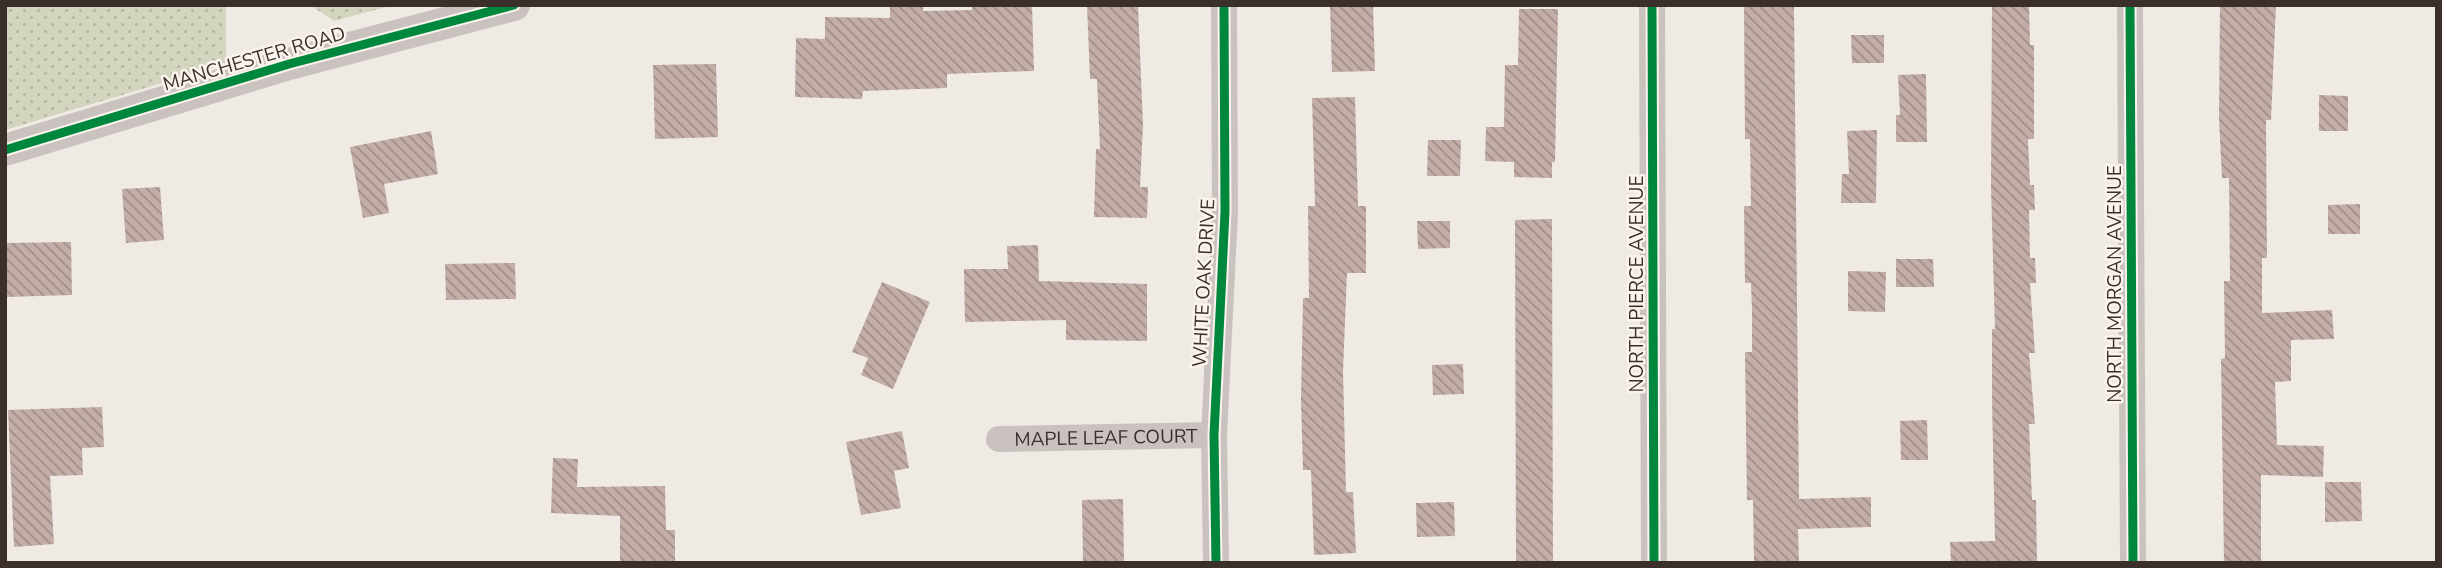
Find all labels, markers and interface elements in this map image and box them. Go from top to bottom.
street label: MANCHESTER ROAD [160,20,349,97]
street label: NORTH MORGAN AVENUE [2102,165,2128,403]
street label: NORTH PIERCE AVENUE [1624,175,1650,393]
street label: WHITE OAK DRIVE [1187,198,1221,368]
street label: MAPLE LEAF COURT [1014,423,1198,453]

